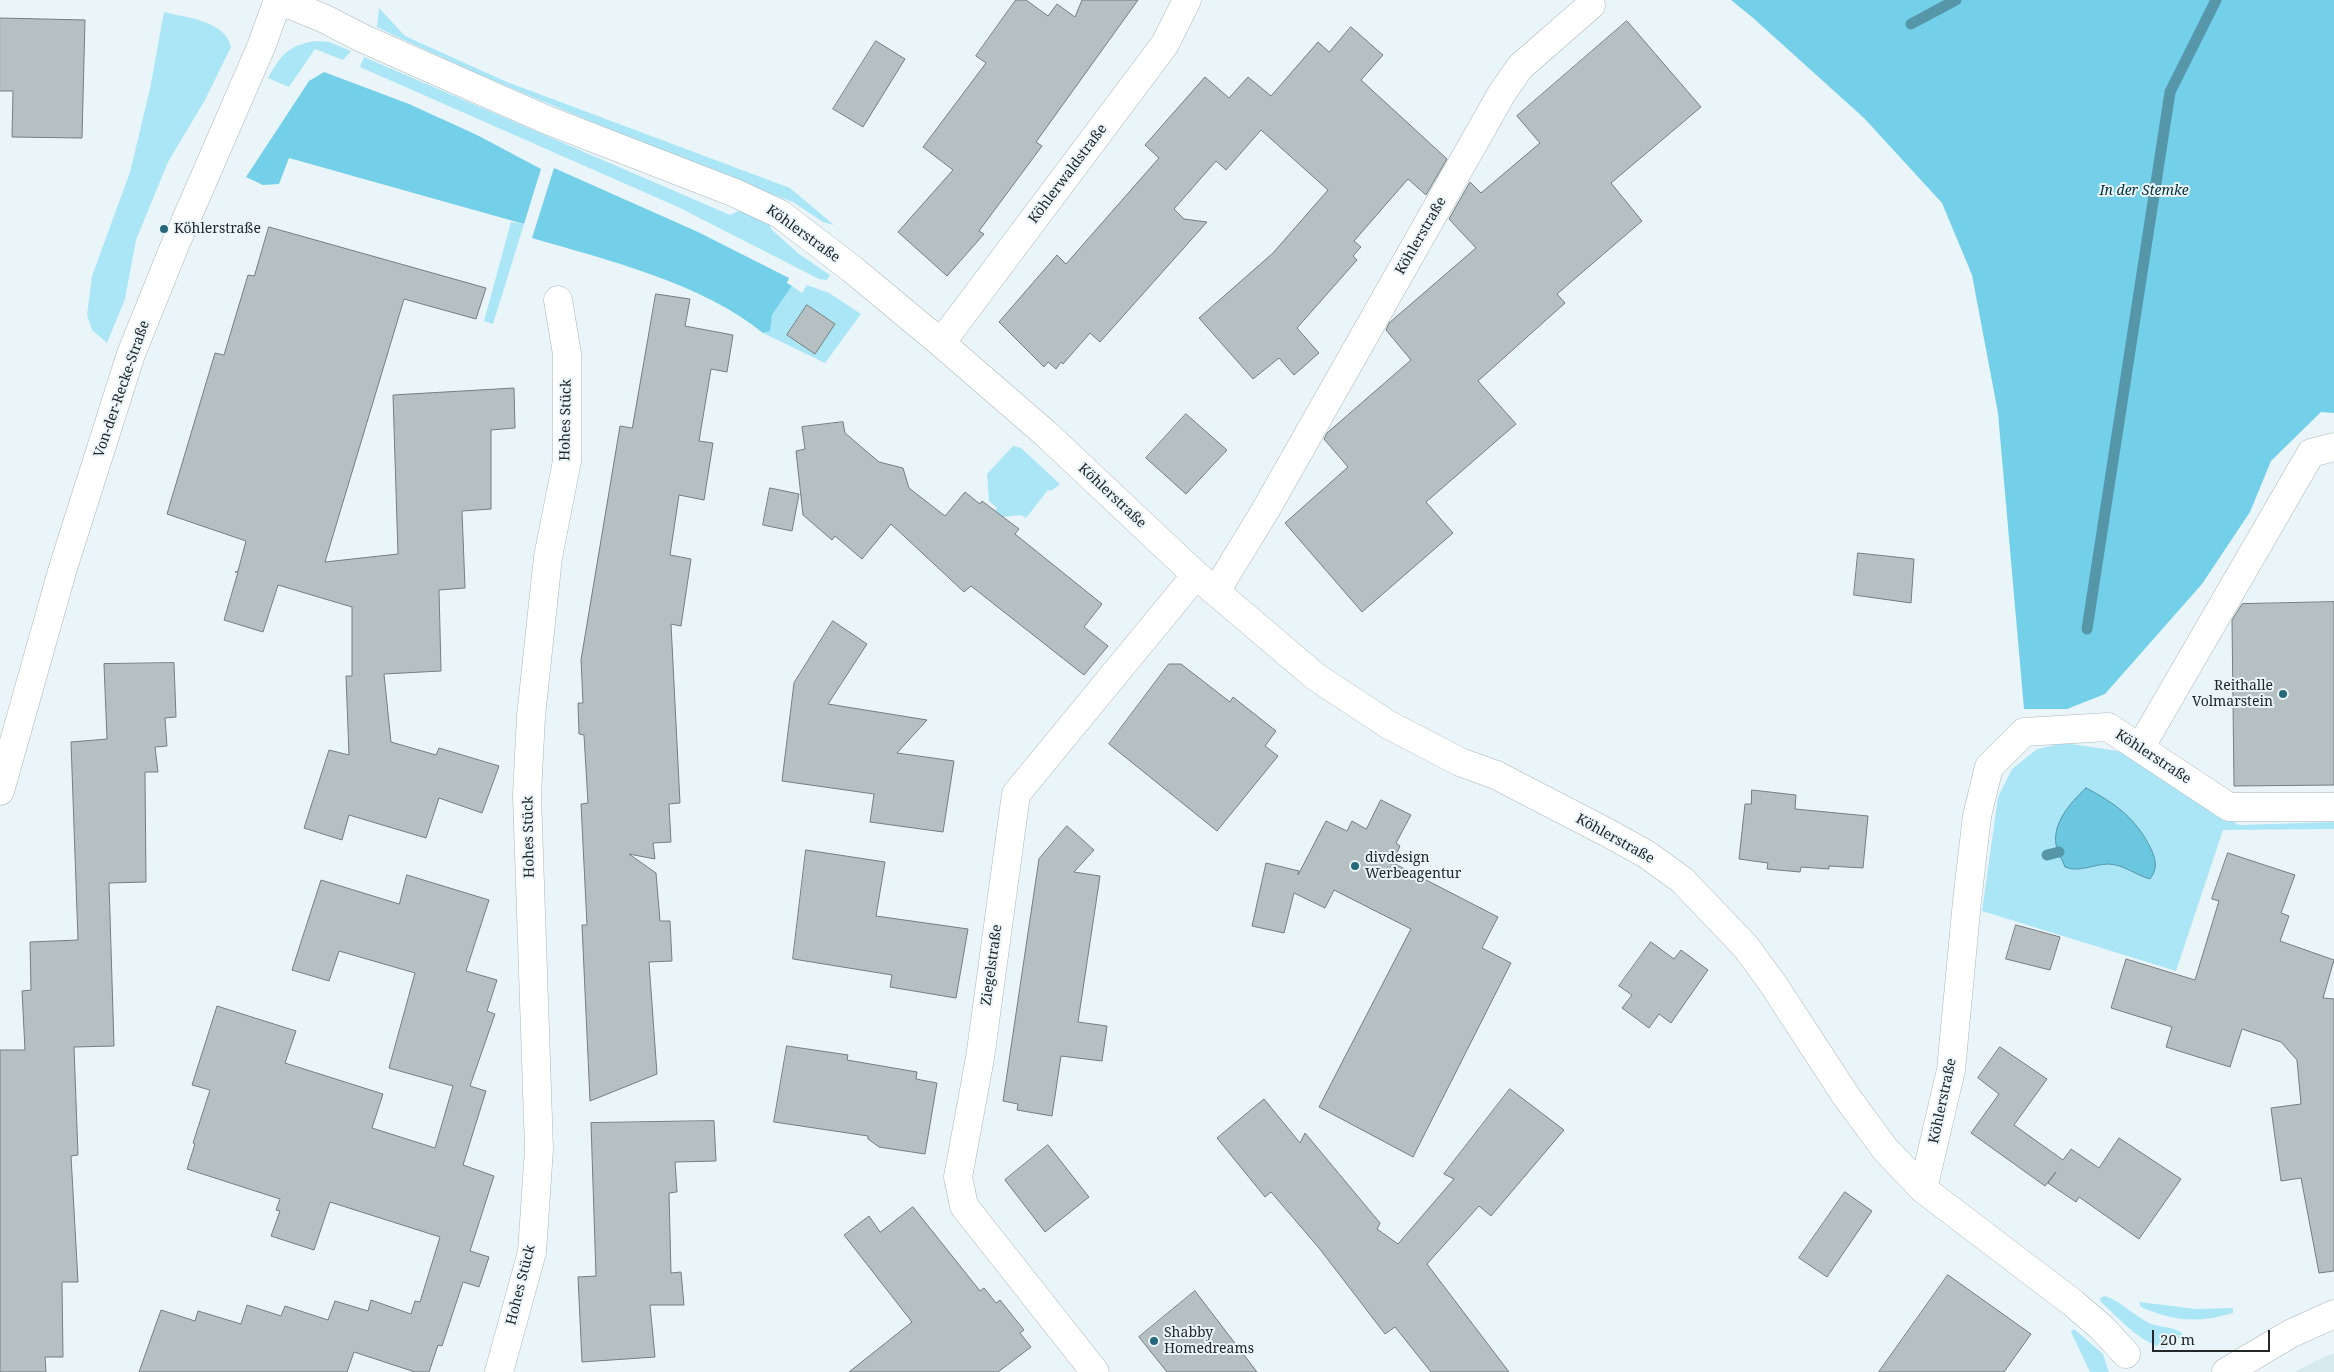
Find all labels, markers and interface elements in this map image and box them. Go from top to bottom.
street label: Köhlerwaldstraße [1025,121,1111,227]
park label: In der Stemke [2099,183,2189,199]
street label: Köhlerstraße [1392,194,1450,278]
street label: Köhlerstraße [763,202,843,266]
place label: Köhlerstraße [174,221,261,237]
marker: Köhlerstraße [158,223,170,235]
street label: Von-der-Recke-Straße [91,318,153,460]
street label: Hohes Stück [557,379,575,461]
street label: Köhlerstraße [1074,460,1150,532]
place label: Reithalle Volmarstein [2192,678,2273,710]
marker: Reithalle Volmarstein [2277,688,2289,700]
street label: Köhlerstraße [2112,726,2194,788]
street label: Hohes Stück [520,796,538,878]
street label: Köhlerstraße [1573,811,1657,867]
place label: divdesign Werbeagentur [1365,850,1461,882]
marker: divdesign Werbeagentur [1349,860,1361,872]
street label: Ziegelstraße [978,923,1006,1007]
street label: Köhlerstraße [1926,1057,1960,1145]
street label: Hohes Stück [503,1243,539,1327]
scale bar [2154,1320,2272,1352]
place label: Shabby Homedreams [1164,1325,1254,1358]
text: 20 m [2160,1329,2195,1349]
marker: Shabby Homedreams [1148,1335,1160,1347]

